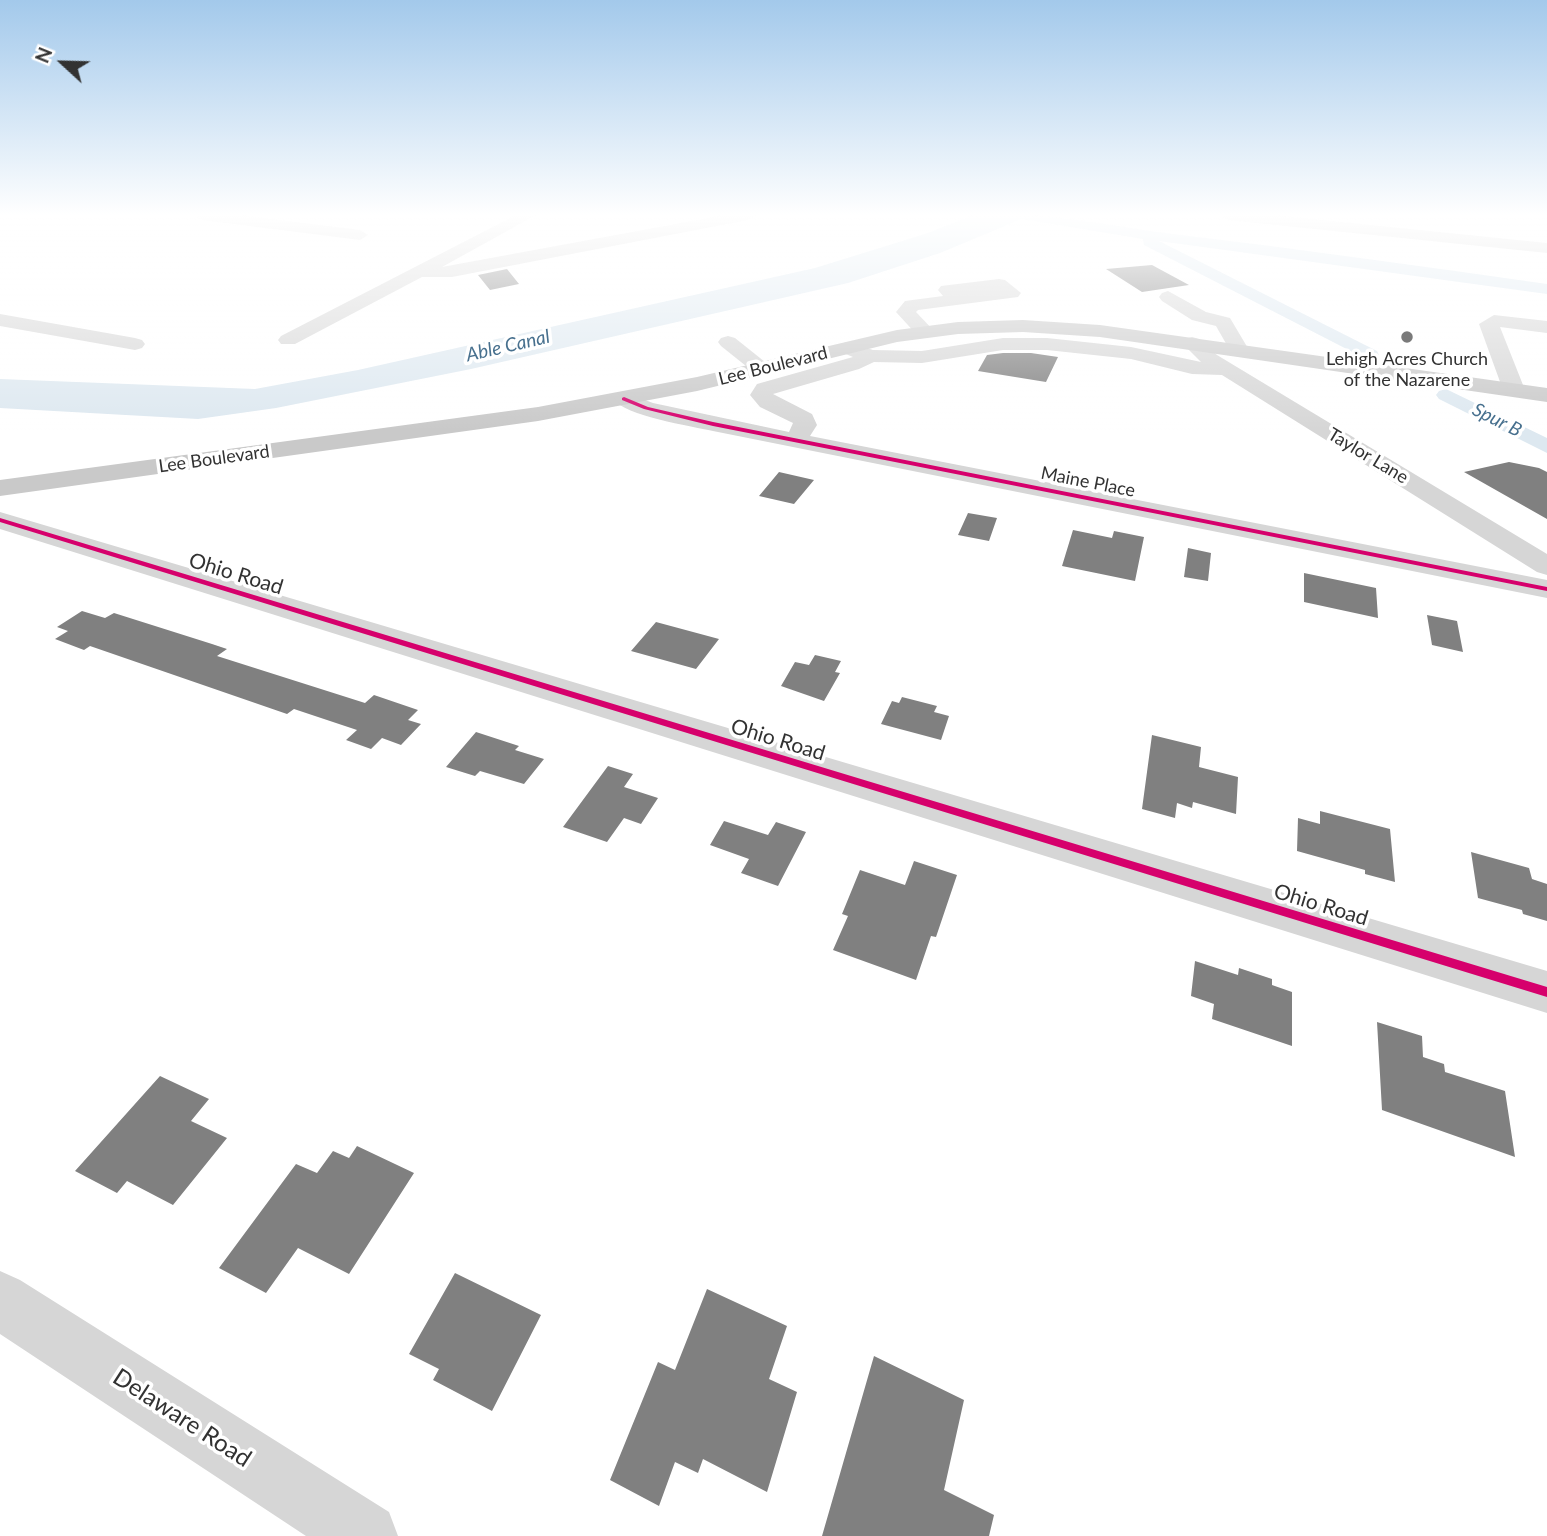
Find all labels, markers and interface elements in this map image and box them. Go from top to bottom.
north arrow [28,28,98,98]
text: N [30,44,56,66]
water label: Able Canal [464,325,552,367]
marker: Lehigh Acres Church of the Nazarene [1399,329,1415,345]
street label: Lee Boulevard [716,342,830,390]
place label: Lehigh Acres Church of the Nazarene [1326,348,1488,390]
water label: Spur B [1469,398,1525,442]
street label: Taylor Lane [1324,424,1412,488]
street label: Lee Boulevard [157,441,271,477]
street label: Maine Place [1039,462,1137,502]
street label: Ohio Road [186,548,286,600]
street label: Ohio Road [728,714,828,766]
street label: Ohio Road [1271,879,1371,931]
street label: Delaware Road [107,1363,257,1473]

